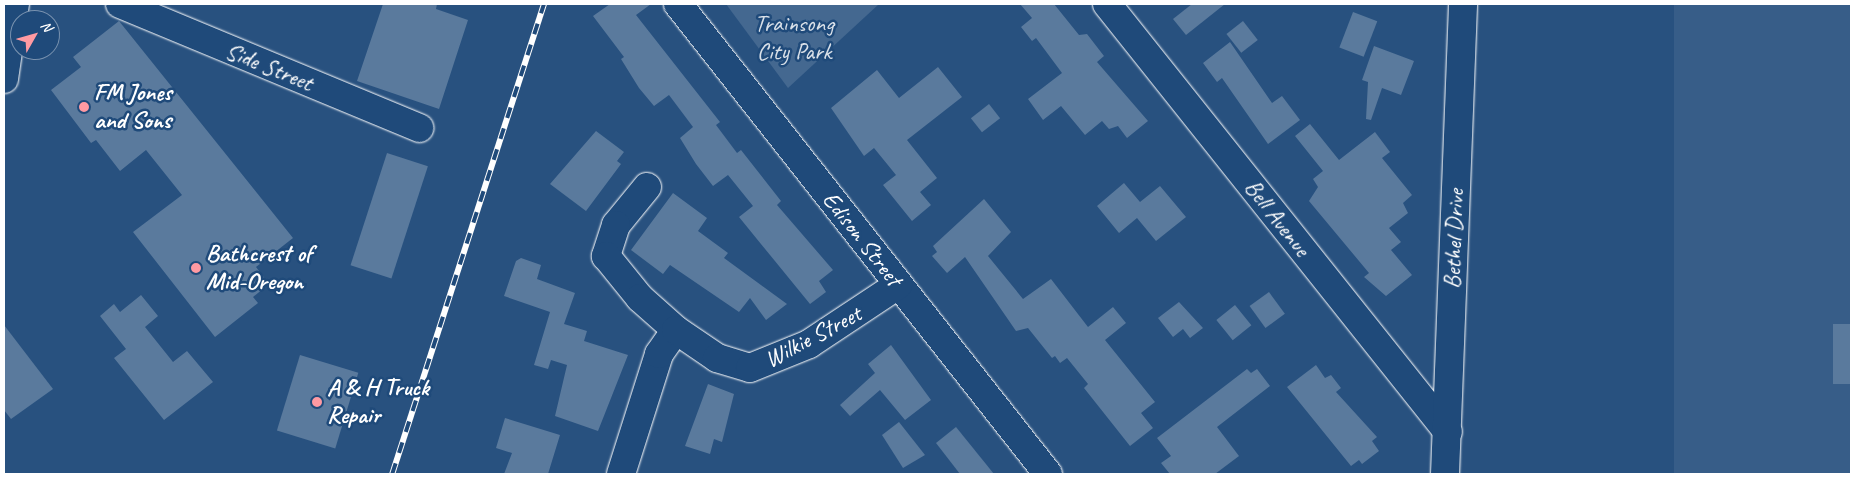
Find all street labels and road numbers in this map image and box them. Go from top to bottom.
street label: Side Street [221,36,317,98]
street label: Bell Avenue [1238,174,1316,262]
street label: Edison Street [816,186,908,292]
street label: Bethel Drive [1438,189,1470,289]
street label: Wilkie Street [760,299,866,375]

